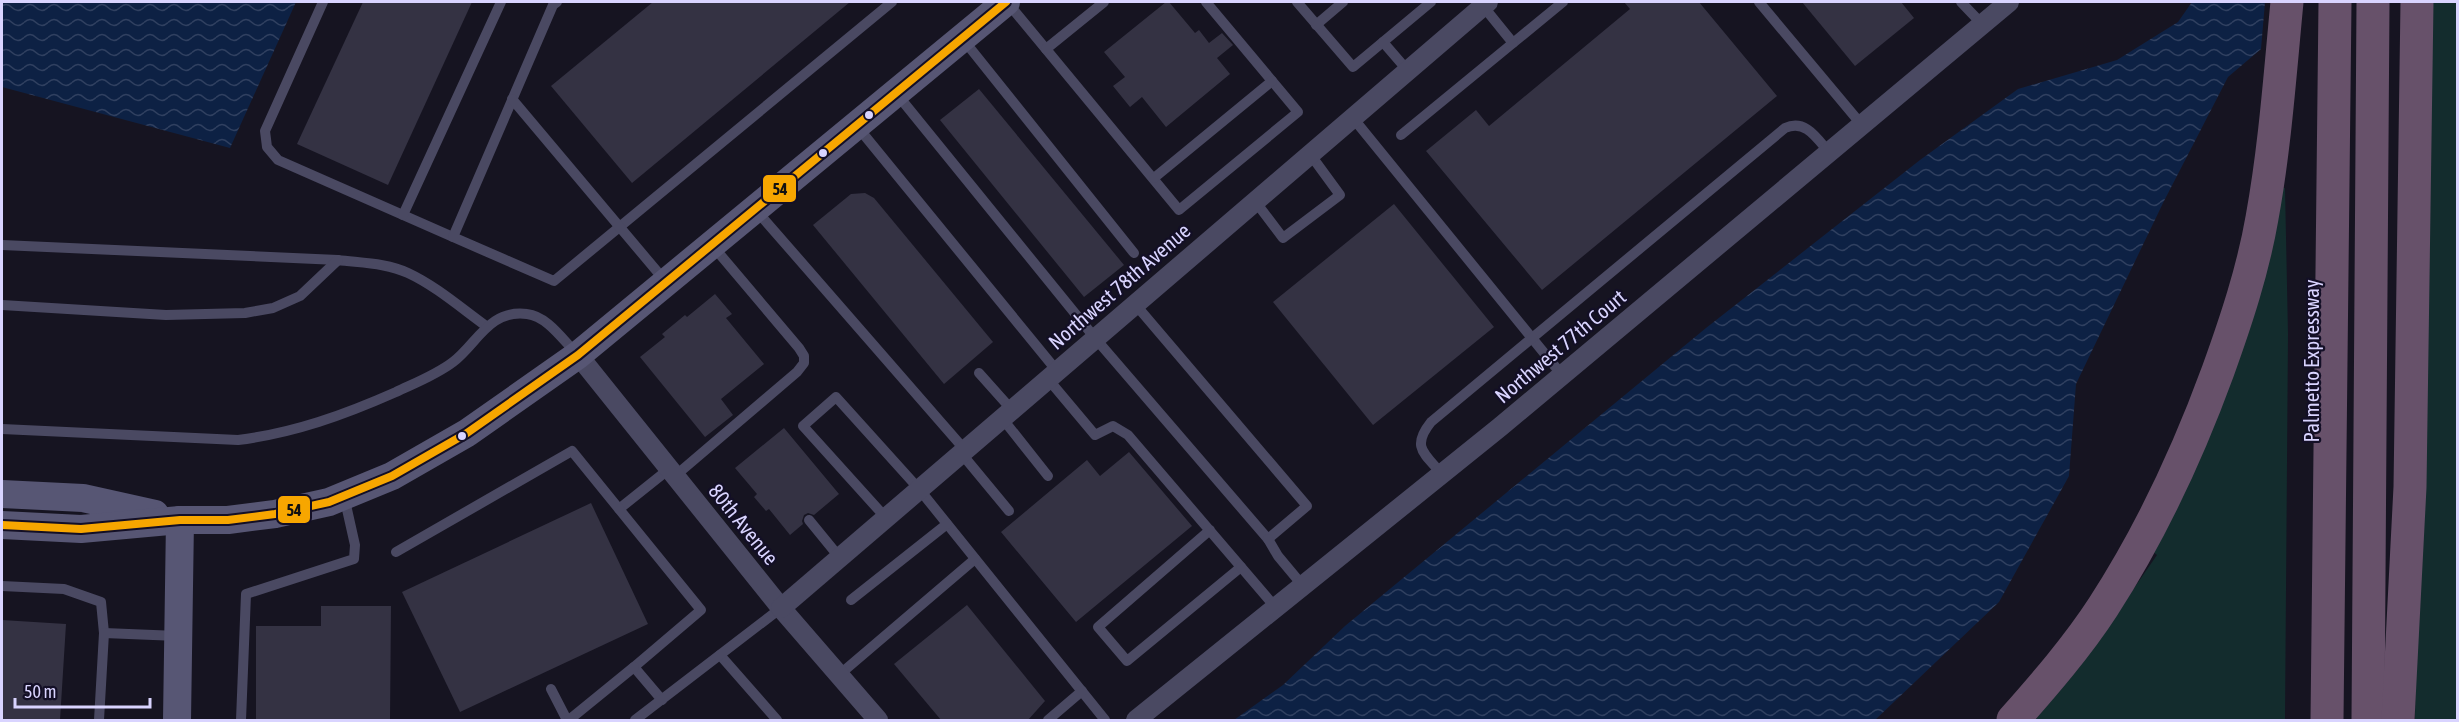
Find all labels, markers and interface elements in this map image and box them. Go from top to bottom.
unlabelled marker [863,109,875,121]
unlabelled marker [817,147,829,159]
line badge: 54 [762,174,797,203]
text: 54 [772,180,788,198]
street label: Northwest 78th Avenue [1043,218,1195,354]
street label: Palmetto Expressway [2299,279,2323,443]
street label: Northwest 77th Court [1490,284,1630,408]
unlabelled marker [456,430,468,442]
street label: 80th Avenue [704,479,784,569]
line badge: 54 [277,495,311,524]
text: 54 [286,501,302,519]
scale bar [15,671,150,709]
text: 50 m [24,681,56,702]

